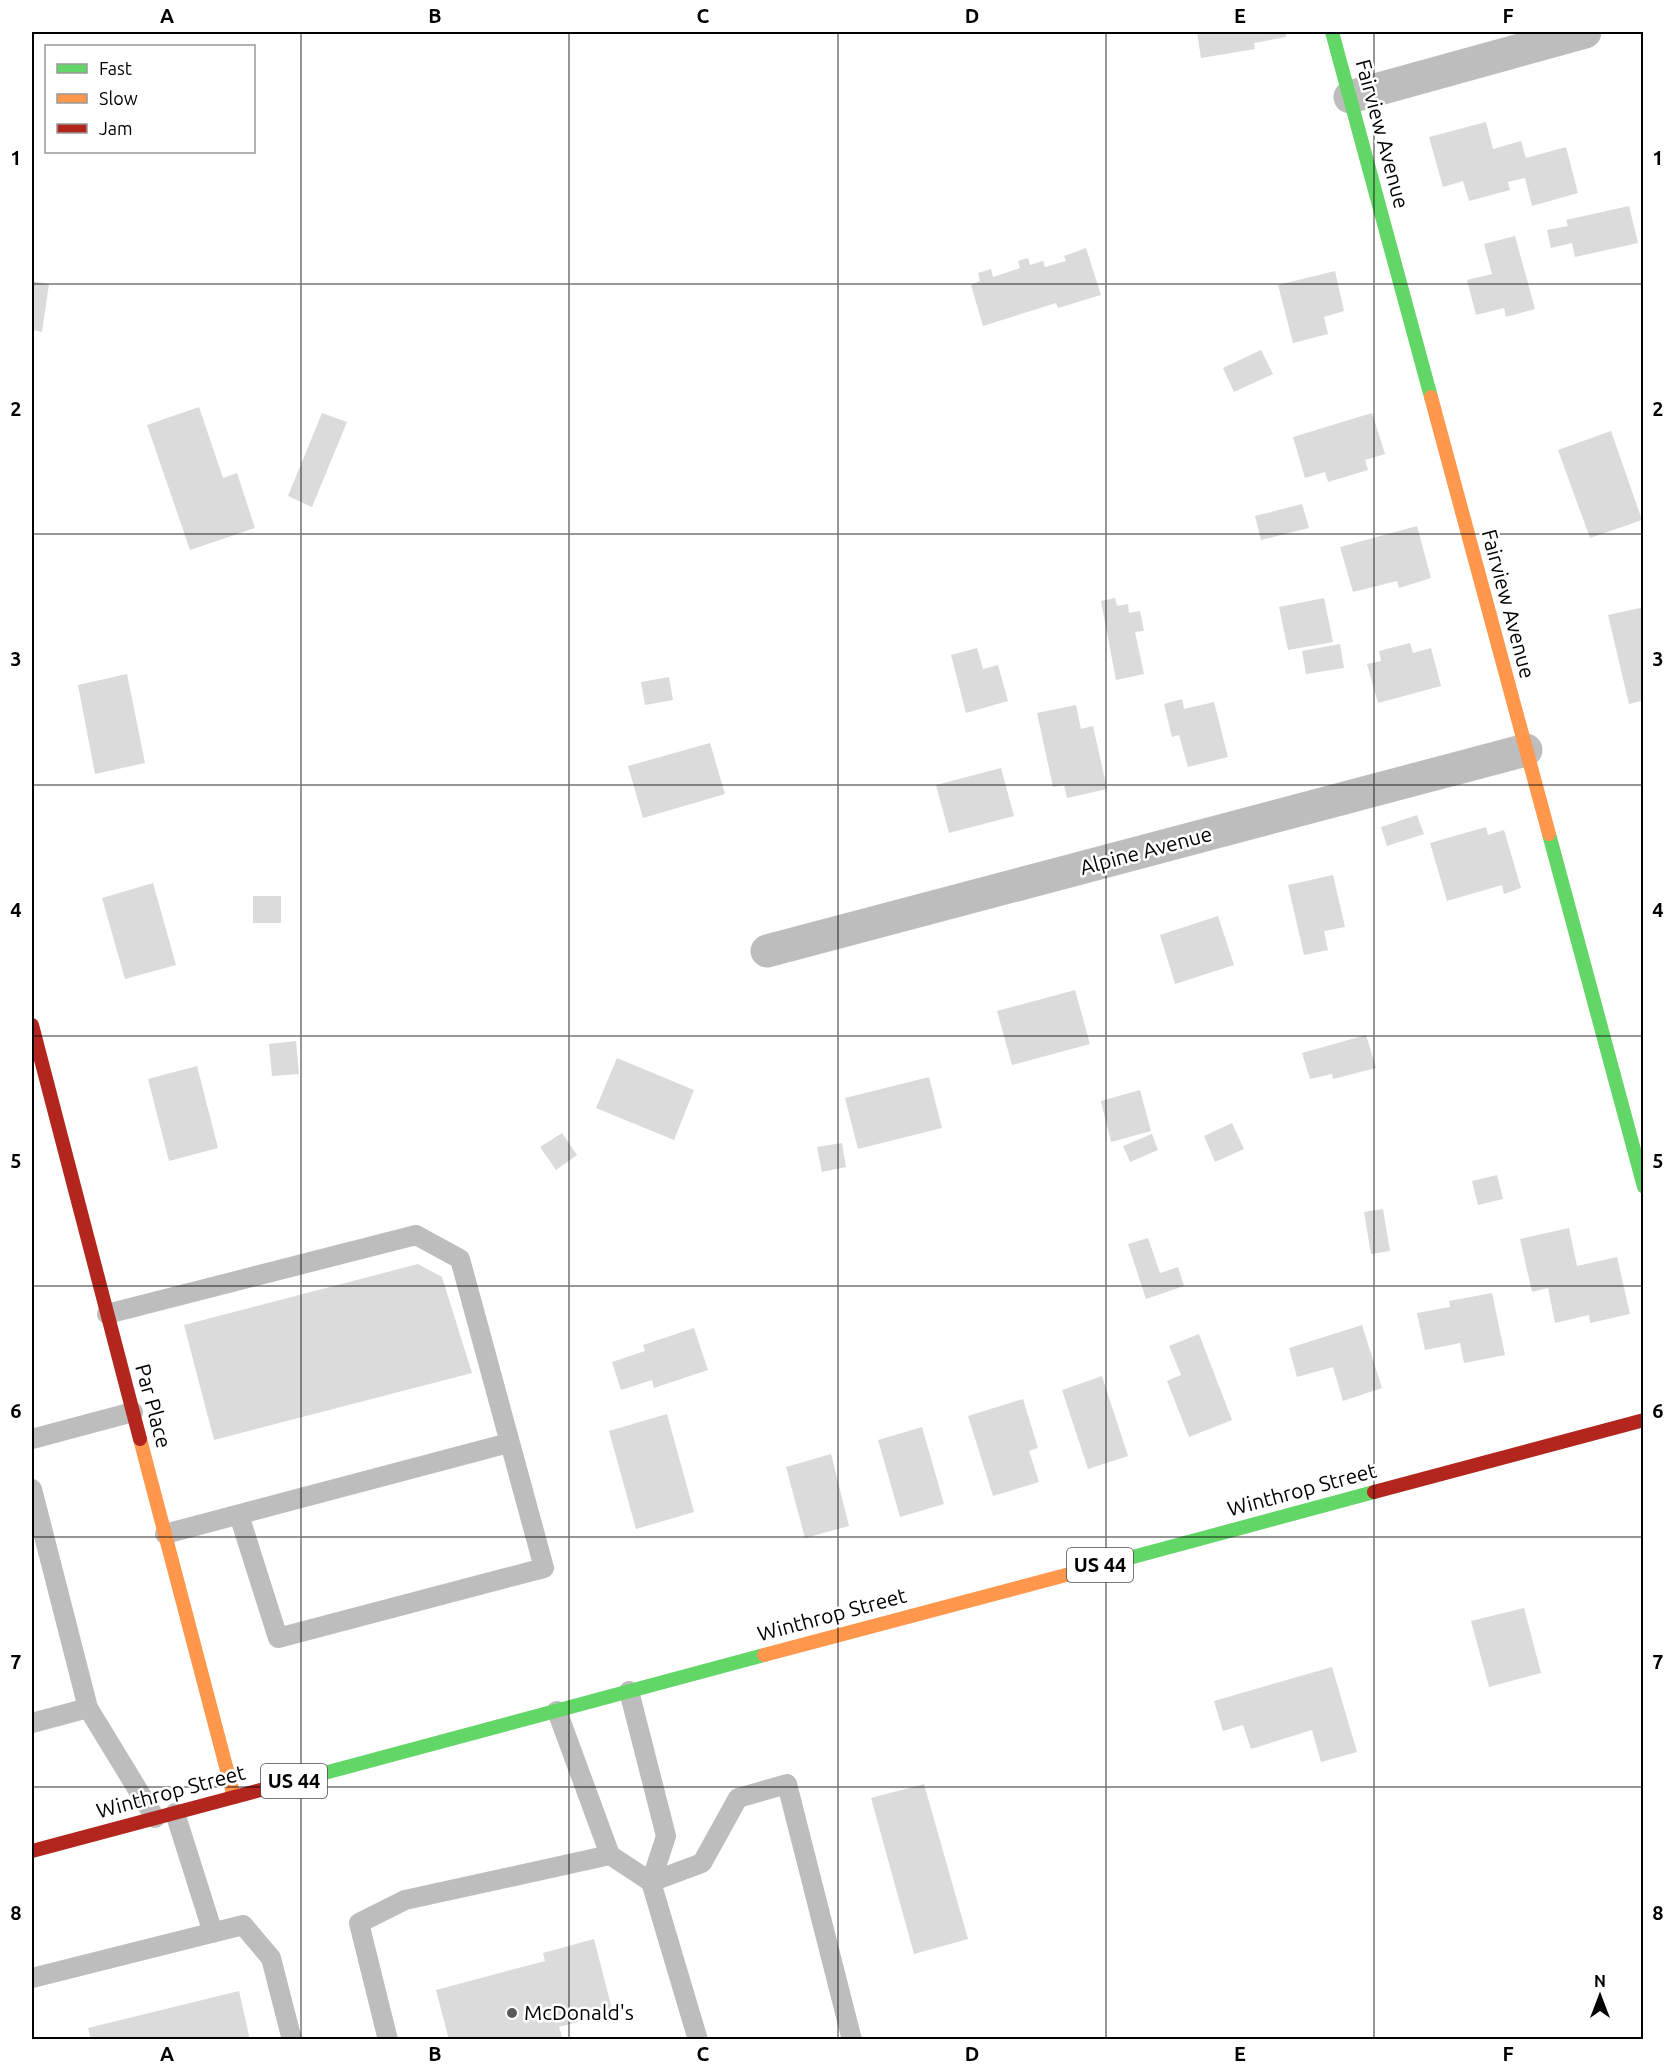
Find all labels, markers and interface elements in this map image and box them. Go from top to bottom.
text: A [160,4,174,27]
text: B [428,4,442,27]
text: C [697,4,710,27]
text: D [965,4,979,27]
text: E [1234,4,1246,27]
text: F [1502,4,1514,27]
legend [45,45,255,153]
street label: Fairview Avenue [1352,57,1414,211]
text: Fast [99,58,132,78]
text: Slow [99,88,138,108]
text: Jam [99,118,133,138]
text: 1 [10,146,22,169]
text: 1 [1652,146,1664,169]
text: 2 [10,397,22,420]
text: 2 [1652,397,1664,420]
street label: Fairview Avenue [1478,527,1540,681]
text: 3 [10,647,22,670]
text: 3 [1652,647,1664,670]
street label: Alpine Avenue [1077,821,1214,879]
text: 4 [10,898,22,921]
text: 4 [1652,898,1664,921]
text: 5 [10,1149,22,1172]
text: 5 [1652,1149,1664,1172]
street label: Par Place [131,1361,177,1450]
text: 6 [10,1399,22,1422]
text: 6 [1652,1399,1664,1422]
street label: Winthrop Street [1225,1458,1379,1520]
road number: US 44 [1067,1548,1133,1582]
street label: Winthrop Street [755,1583,909,1645]
text: 7 [10,1650,22,1673]
text: 7 [1652,1650,1664,1673]
street label: Winthrop Street [94,1760,248,1822]
road number: US 44 [261,1764,327,1798]
text: 8 [10,1901,22,1924]
text: 8 [1652,1901,1664,1924]
north arrow [1570,1966,1630,2026]
text: N [1594,1972,1606,1990]
place label: McDonald's [524,2000,634,2024]
marker: McDonald's [505,2006,519,2020]
text: A [160,2042,174,2065]
text: B [428,2042,442,2065]
text: C [697,2042,710,2065]
text: D [965,2042,979,2065]
text: E [1234,2042,1246,2065]
text: F [1502,2042,1514,2065]

